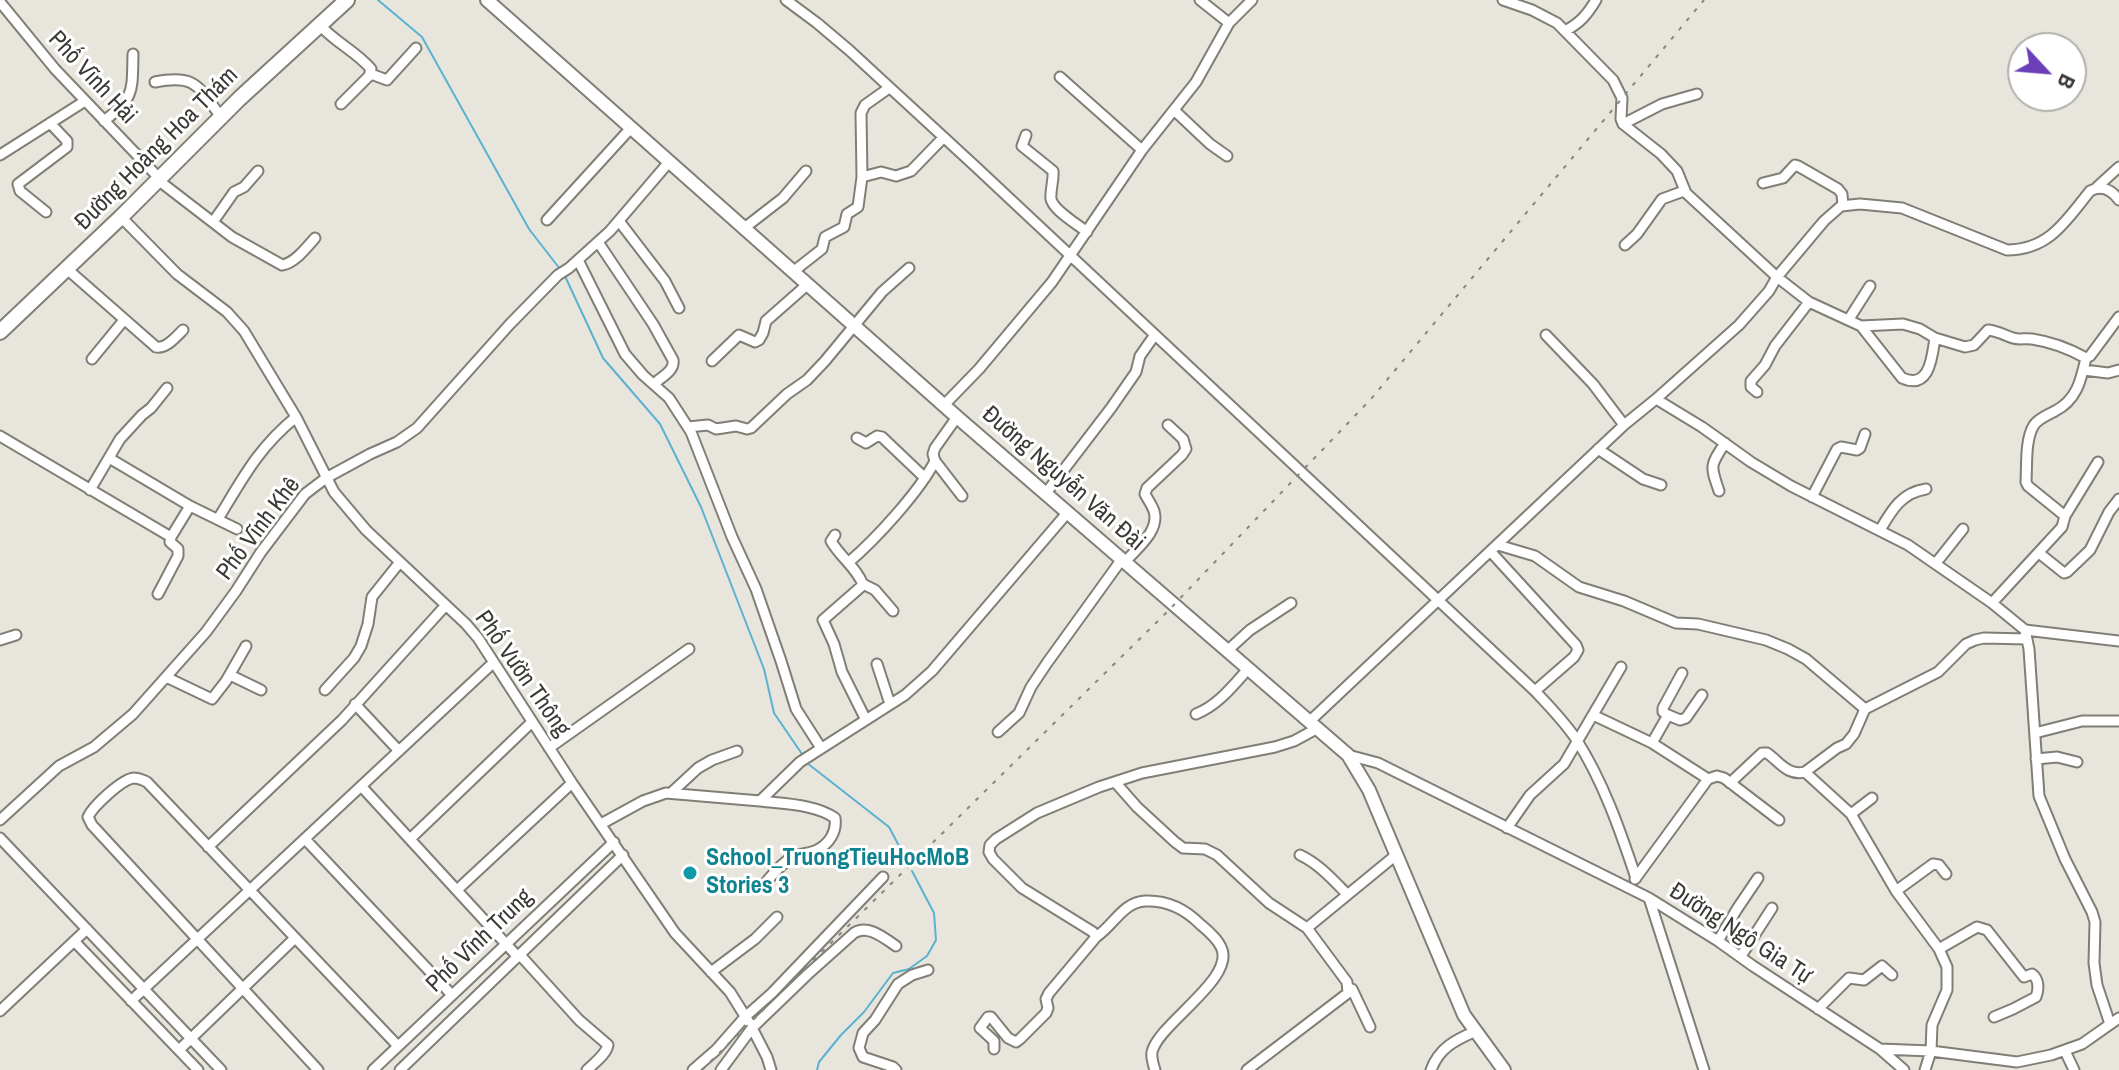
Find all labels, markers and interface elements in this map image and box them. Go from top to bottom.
street label: Phố Vĩnh Hải [42,25,142,131]
north arrow [2007,32,2087,112]
street label: Đường Hoàng Hoa Thám [69,61,245,237]
text: B [2050,69,2083,94]
street label: Đường Nguyễn Văn Đài [976,400,1150,558]
street label: Phố Vĩnh Khê [211,472,307,586]
street label: Phố Vườn Thông [468,606,576,742]
place label: School_TruongTieuHocMoB Stories 3 [706,845,969,901]
marker: School_TruongTieuHocMoB Stories 3 [681,864,699,882]
street label: Đường Ngô Gia Tự [1664,877,1816,991]
street label: Phố Vĩnh Trung [421,883,539,999]

